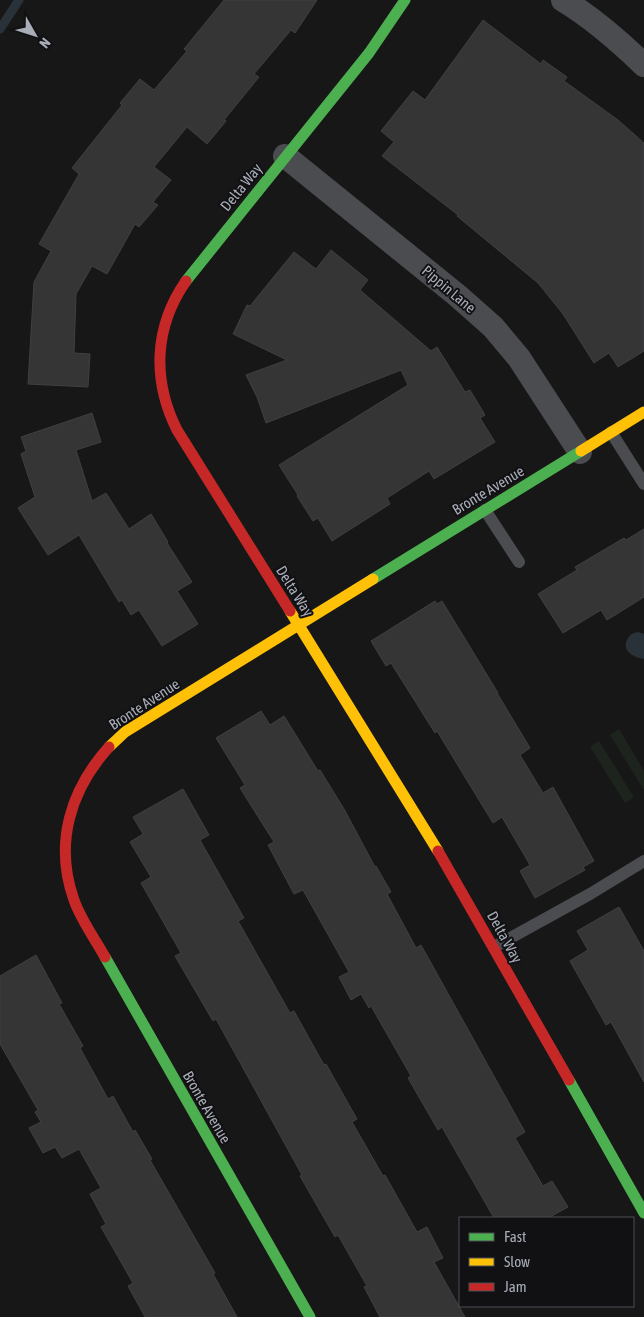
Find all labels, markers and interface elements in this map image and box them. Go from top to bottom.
north arrow [10,10,60,60]
text: N [36,35,54,51]
street label: Delta Way [217,160,265,214]
street label: Pippin Lane [419,262,479,316]
street label: Bronte Avenue [449,462,527,518]
street label: Delta Way [273,563,317,619]
street label: Bronte Avenue [106,675,183,733]
street label: Delta Way [484,908,526,966]
street label: Bronte Avenue [180,1068,235,1146]
legend [459,1217,634,1307]
text: Fast [504,1228,526,1245]
text: Slow [504,1253,530,1270]
text: Jam [504,1278,527,1295]

